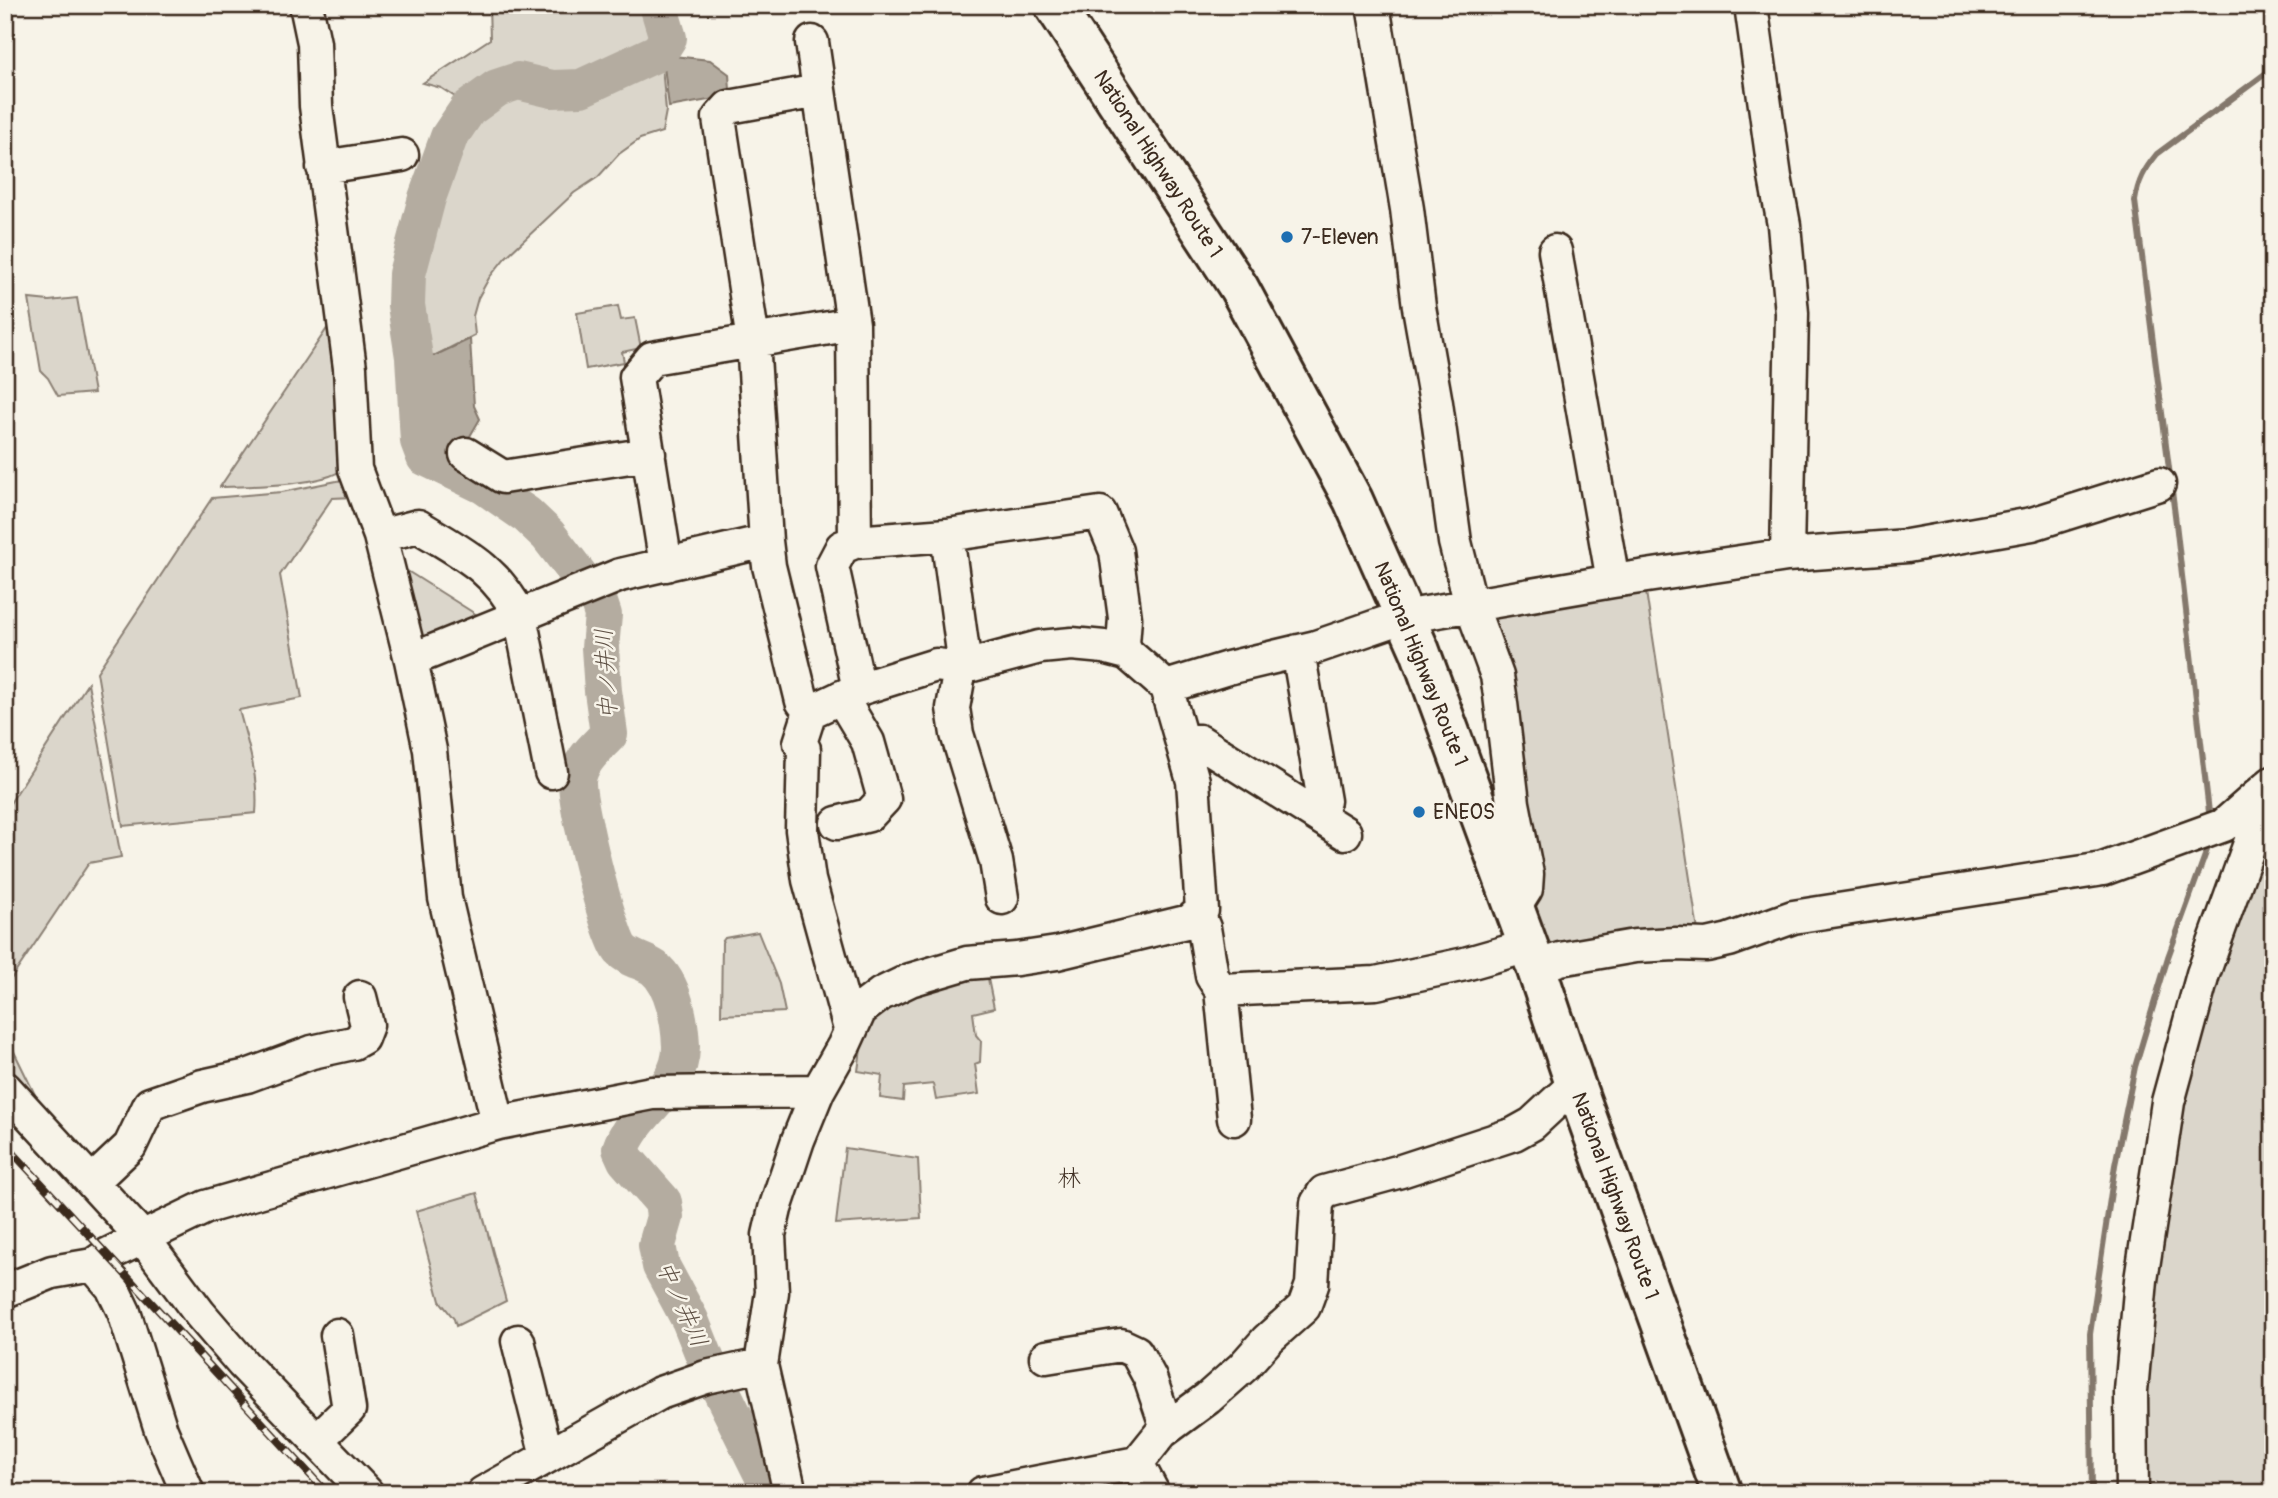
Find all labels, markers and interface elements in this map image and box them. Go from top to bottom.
street label: National Highway Route 1 [1087,65,1229,263]
place label: 7-Eleven [1301,224,1379,251]
marker: 7-Eleven [1279,229,1295,245]
street label: National Highway Route 1 [1368,558,1474,770]
water label: 中ノ井川 [589,627,623,721]
place label: ENEOS [1433,799,1495,826]
marker: ENEOS [1411,804,1427,820]
street label: National Highway Route 1 [1565,1089,1665,1303]
district label: 林 [1057,1164,1081,1193]
water label: 中ノ井川 [650,1256,714,1352]

